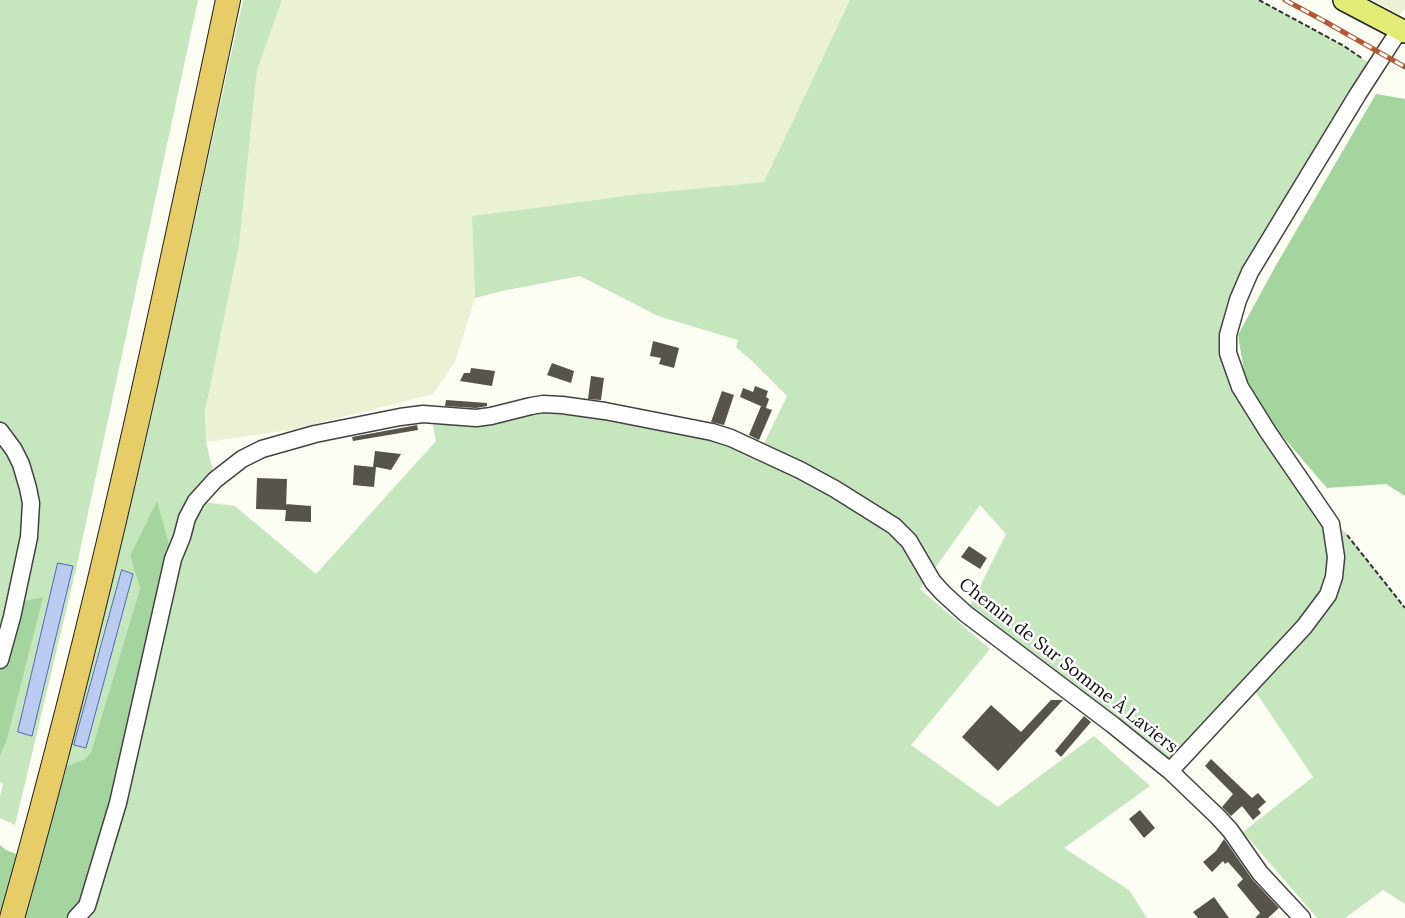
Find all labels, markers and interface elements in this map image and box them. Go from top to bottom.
street label: Chemin de Sur Somme À Laviers [954,574,1182,758]

